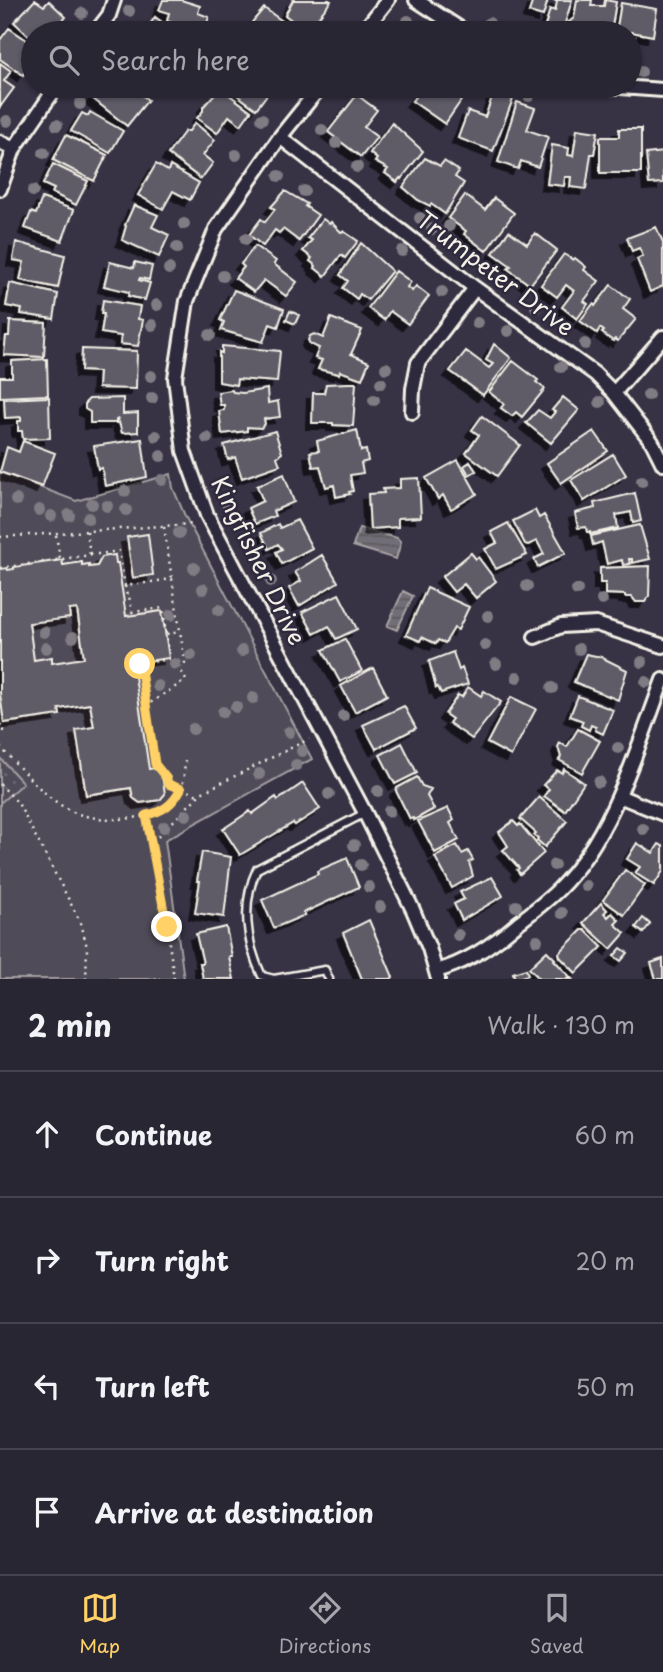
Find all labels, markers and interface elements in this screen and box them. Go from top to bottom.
search box [21,21,642,98]
text: Search here [101,40,250,79]
icon: search [45,41,83,79]
street label: Trumpeter Drive [410,201,583,344]
street label: Kingfisher Drive [203,470,316,651]
route start [124,648,155,679]
route end [151,911,182,942]
text: 2 min [28,1002,112,1047]
text: Walk · 130 m [487,1007,635,1042]
icon: ahead [28,1115,66,1153]
text: Continue [95,1115,212,1154]
text: 60 m [575,1117,635,1152]
icon: right [28,1241,66,1279]
text: Turn right [95,1241,229,1280]
text: 20 m [576,1243,635,1278]
icon: left [28,1367,66,1405]
text: Turn left [95,1367,210,1406]
text: 50 m [575,1369,635,1404]
icon: arrive [28,1493,66,1531]
text: Arrive at destination [95,1493,374,1532]
tab: Map [79,1589,120,1659]
tab: Directions [279,1589,371,1659]
tab: Saved [530,1589,584,1659]

